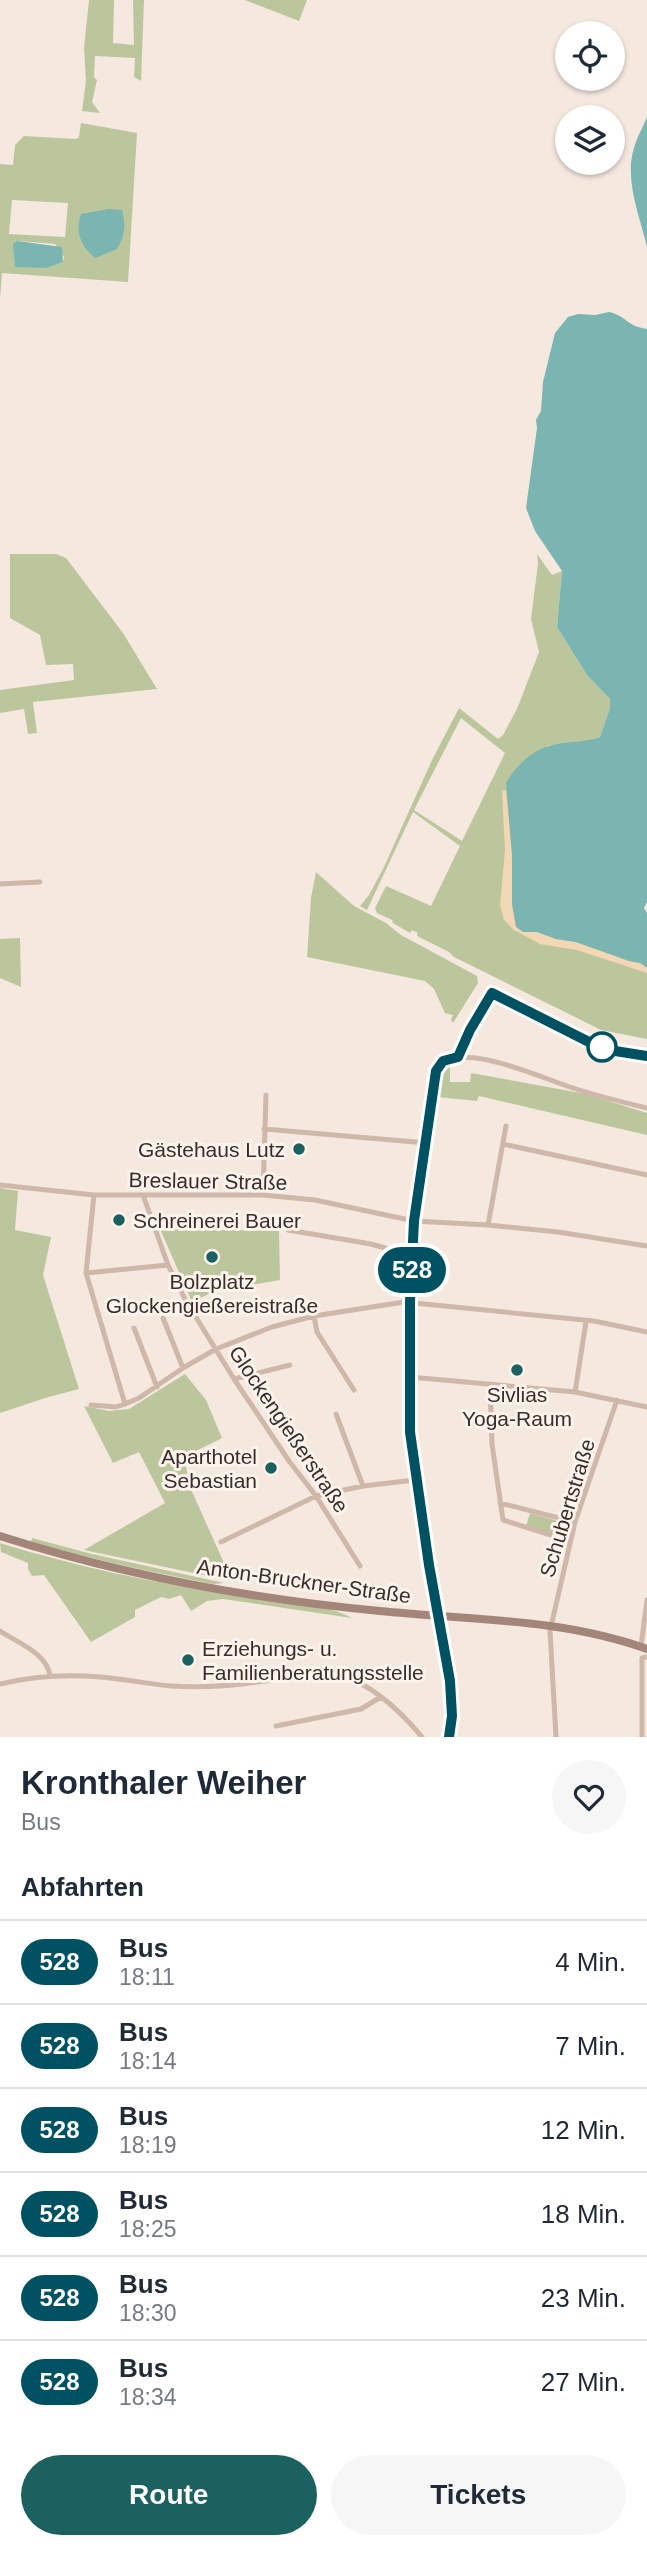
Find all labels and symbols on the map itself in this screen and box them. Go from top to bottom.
unlabelled marker [587,1032,617,1062]
place label: Gästehaus Lutz [138,1138,285,1161]
marker: Gästehaus Lutz [291,1141,307,1157]
street label: Breslauer Straße [128,1168,288,1194]
place label: Schreinerei Bauer [133,1209,301,1232]
marker: Schreinerei Bauer [111,1212,127,1228]
line badge: 528 [372,1247,452,1293]
marker: Bolzplatz Glockengießereistraße [204,1249,220,1265]
place label: Bolzplatz Glockengießereistraße [106,1270,318,1317]
street label: Glockengießerstraße [225,1341,353,1517]
marker: Sivlias Yoga-Raum [509,1362,525,1378]
place label: Sivlias Yoga-Raum [462,1383,572,1430]
street label: Schubertstraße [535,1436,599,1580]
place label: Aparthotel Sebastian [161,1445,257,1492]
marker: Aparthotel Sebastian [263,1460,279,1476]
street label: Anton-Bruckner-Straße [195,1555,413,1607]
place label: Erziehungs- u. Familienberatungsstelle [202,1637,424,1684]
marker: Erziehungs- u. Familienberatungsstelle [180,1652,196,1668]

